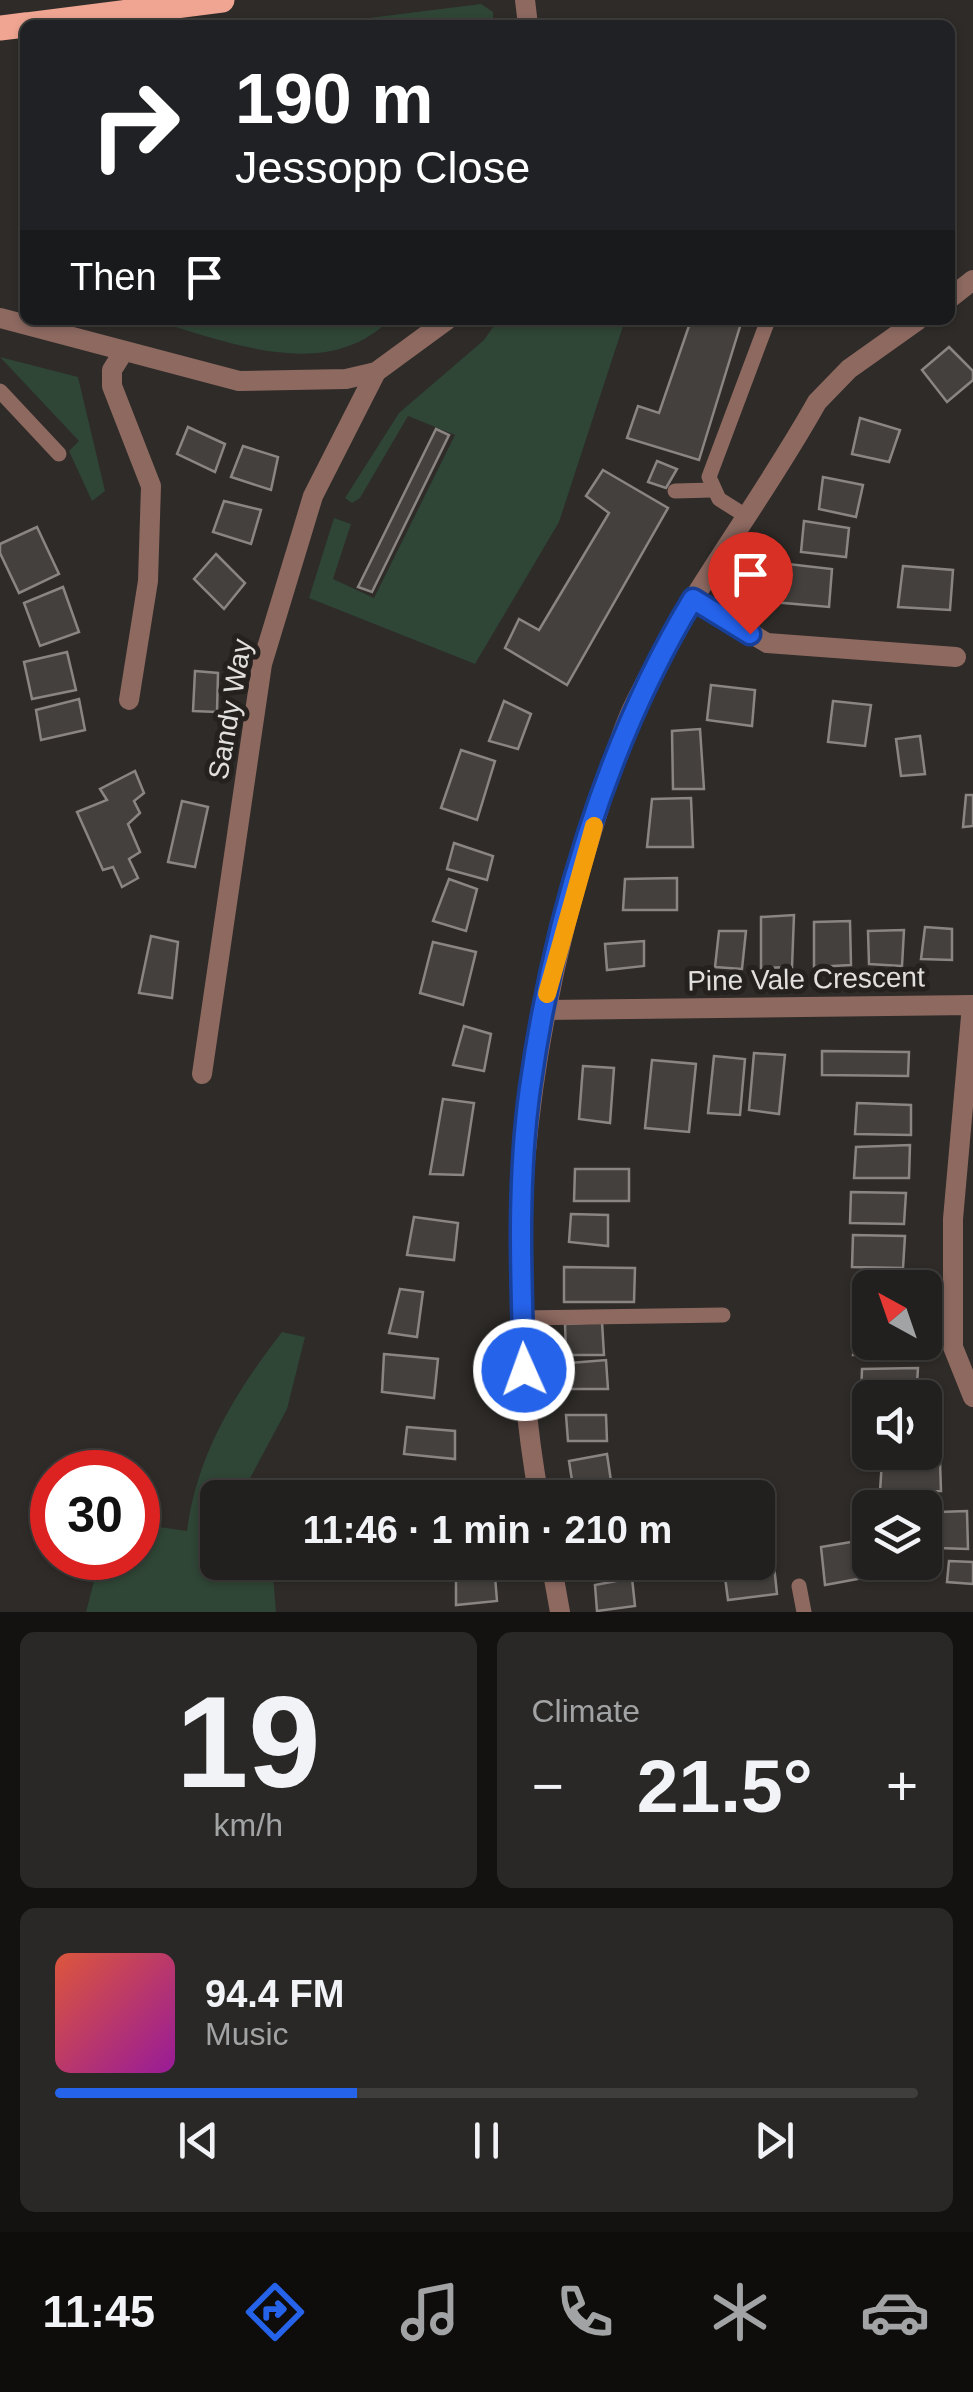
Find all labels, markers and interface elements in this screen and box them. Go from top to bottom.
icon: right [70,60,200,190]
text: 190 m [235,60,433,138]
text: Jessopp Close [235,142,530,193]
icon: arrive [177,250,232,305]
text: Then [70,256,157,298]
pin [708,532,793,635]
icon: arrive [723,547,778,602]
street label: Sandy Way [202,636,258,782]
street label: Pine Vale Crescent [687,961,925,997]
north arrow [852,1270,942,1360]
map controls [852,1270,942,1580]
position arrow [472,1318,576,1422]
button: sound [852,1380,942,1470]
speed limit sign: 30 [30,1450,160,1580]
button: layers [852,1490,942,1580]
text: 11:46 · 1 min · 210 m [303,1509,672,1551]
text: 19 [176,1669,321,1815]
text: Climate [532,1693,640,1729]
text: 21.5° [637,1744,813,1828]
text: − [532,1755,564,1817]
text: + [886,1755,918,1817]
text: km/h [214,1807,283,1843]
text: 94.4 FM [205,1973,344,2015]
text: Music [205,2016,289,2052]
icon: previous [171,2113,226,2168]
icon: pause [459,2113,514,2168]
icon: next [747,2113,802,2168]
icon: directions [240,2277,310,2347]
icon: music [395,2277,465,2347]
icon: phone [550,2277,620,2347]
icon: climate [705,2277,775,2347]
icon: car [860,2277,930,2347]
text: 11:45 [43,2286,155,2337]

